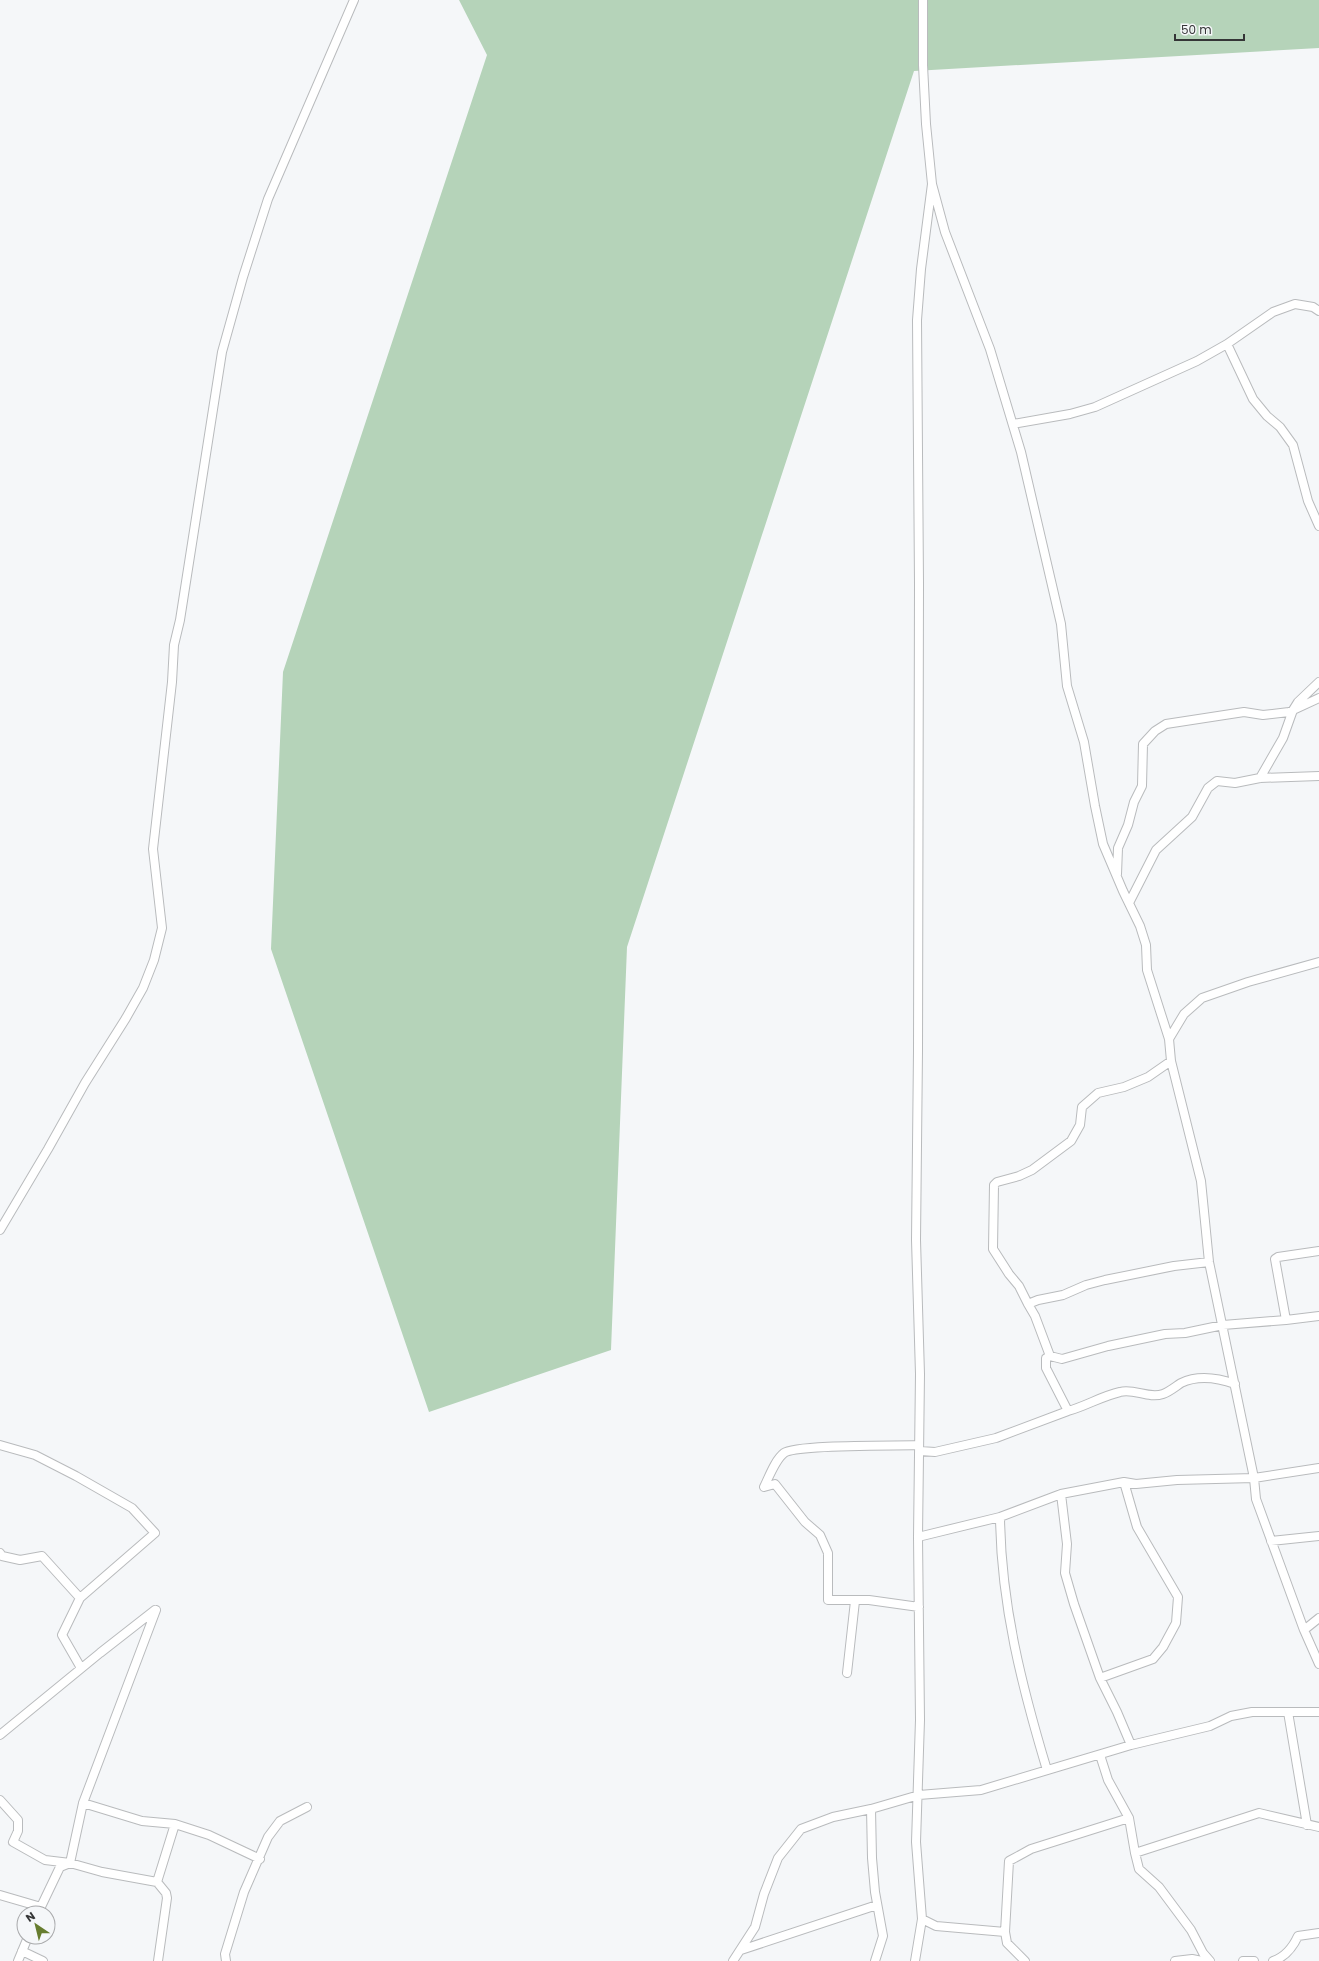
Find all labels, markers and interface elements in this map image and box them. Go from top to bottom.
scale bar [1175,16,1244,42]
text: 50 m [1181,21,1212,38]
north arrow [16,1905,56,1945]
text: N [22,1908,38,1926]

